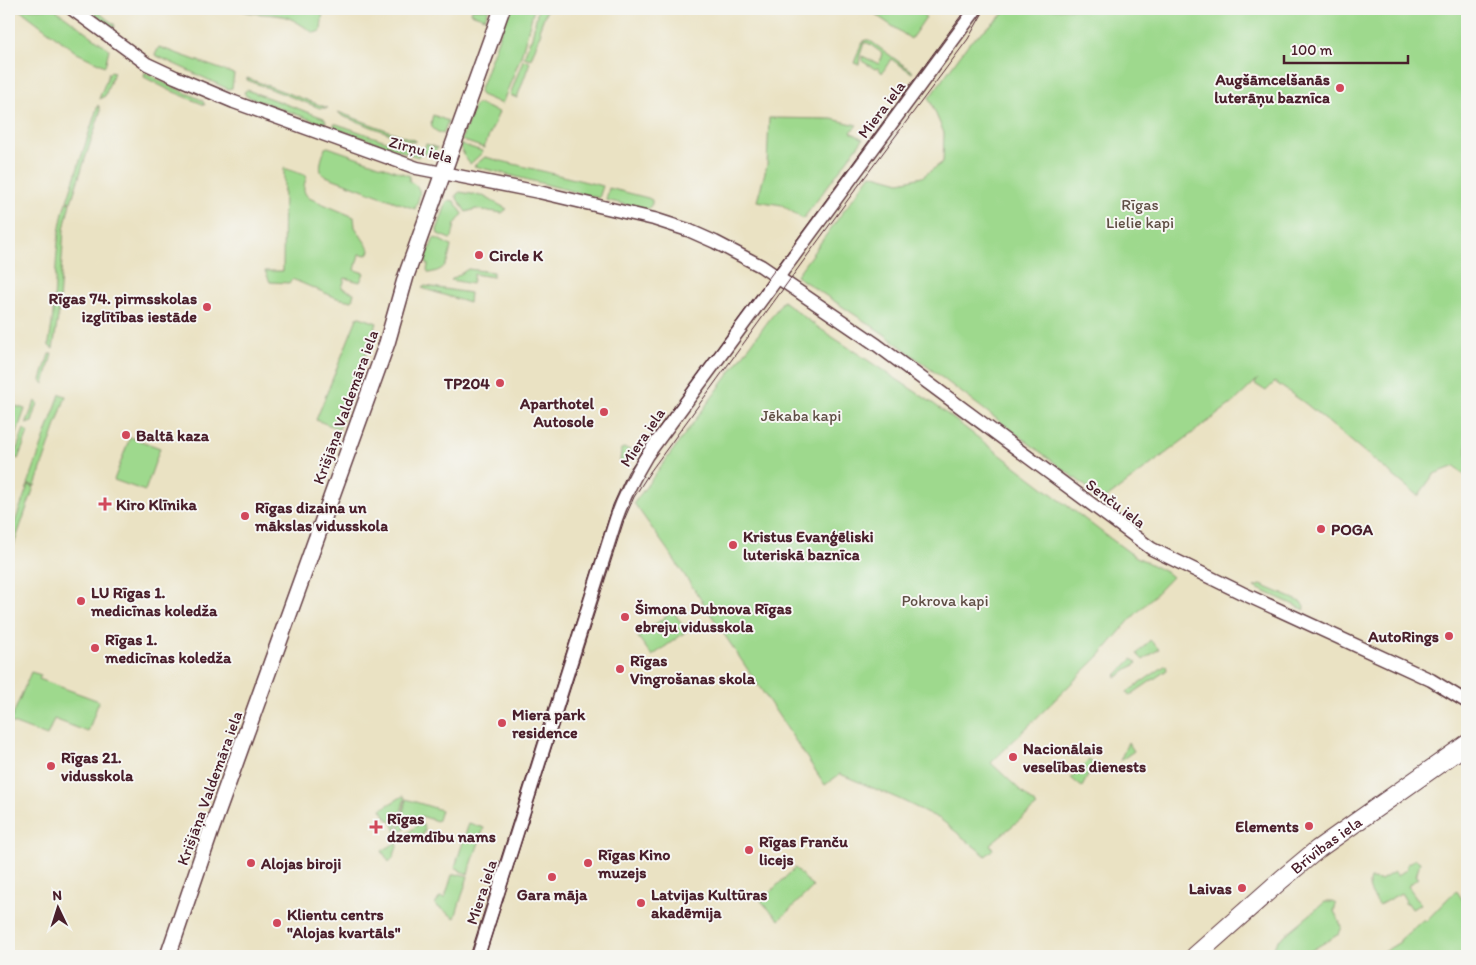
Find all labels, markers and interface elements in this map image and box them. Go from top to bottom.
scale bar [1284,32,1407,64]
text: 100 m [1291,41,1333,59]
place label: Augšāmcelšanās luterāņu baznīca [1214,70,1330,108]
street label: Miera iela [854,76,910,142]
marker: Augšāmcelšanās luterāņu baznīca [1334,82,1346,94]
street label: Zirņu iela [387,132,455,167]
park label: Rīgas Lielie kapi [1106,195,1174,232]
place label: Circle K [489,246,544,265]
marker: Circle K [473,249,485,261]
place label: Rīgas 74. pirmsskolas izglītības iestāde [49,289,197,327]
marker: Rīgas 74. pirmsskolas izglītības iestāde [201,301,213,313]
street label: Krišjāņa Valdemāra iela [309,327,382,487]
place label: TP204 [443,374,490,393]
marker: TP204 [494,377,506,389]
place label: Aparthotel Autosole [519,394,594,431]
street label: Miera iela [616,404,669,470]
marker: Aparthotel Autosole [598,406,610,418]
park label: Jēkaba kapi [761,406,841,425]
place label: Baltā kaza [136,426,210,445]
marker: Baltā kaza [120,429,132,441]
street label: Senču iela [1082,475,1149,532]
place label: Kiro Klīnika [116,495,197,514]
marker: Kiro Klīnika [98,497,112,511]
place label: Rīgas dizaina un mākslas vidusskola [254,498,388,535]
marker: Rīgas dizaina un mākslas vidusskola [239,510,251,522]
place label: POGA [1331,520,1374,539]
marker: POGA [1315,523,1327,535]
place label: Kristus Evanģēliski luteriskā baznīca [743,527,874,564]
marker: Kristus Evanģēliski luteriskā baznīca [727,539,739,551]
place label: LU Rīgas 1. medicīnas koledža [90,583,218,620]
park label: Pokrova kapi [901,591,989,610]
marker: LU Rīgas 1. medicīnas koledža [75,595,87,607]
place label: Šimona Dubnova Rīgas ebreju vidusskola [635,599,792,637]
marker: Šimona Dubnova Rīgas ebreju vidusskola [619,611,631,623]
place label: AutoRings [1367,627,1439,647]
place label: Rīgas 1. medicīnas koledža [104,630,232,667]
marker: AutoRings [1443,630,1455,642]
marker: Rīgas 1. medicīnas koledža [89,642,101,654]
place label: Rīgas Vingrošanas skola [630,651,756,689]
marker: Rīgas Vingrošanas skola [614,663,626,675]
place label: Miera park residence [512,705,586,742]
street label: Krišjāņa Valdemāra iela [173,708,246,868]
marker: Miera park residence [496,717,508,729]
place label: Nacionālais veselības dienests [1023,739,1146,776]
place label: Rīgas 21. vidusskola [61,748,134,785]
marker: Nacionālais veselības dienests [1007,751,1019,763]
marker: Rīgas 21. vidusskola [45,760,57,772]
place label: Rīgas dzemdību nams [387,809,496,846]
street label: Brīvības iela [1287,812,1366,878]
place label: Elements [1235,817,1299,836]
marker: Rīgas dzemdību nams [369,820,383,834]
marker: Elements [1303,820,1315,832]
place label: Rīgas Franču licejs [759,832,848,870]
marker: Rīgas Franču licejs [743,844,755,856]
place label: Rīgas Kino muzejs [597,845,670,883]
place label: Alojas biroji [260,854,341,874]
marker: Alojas biroji [245,857,257,869]
street label: Miera iela [462,857,501,927]
marker: Rīgas Kino muzejs [582,857,594,869]
marker: Gara māja [546,871,558,883]
place label: Laivas [1189,879,1232,898]
north arrow [32,882,82,932]
marker: Laivas [1236,882,1248,894]
place label: Gara māja [517,885,588,905]
place label: Latvijas Kultūras akadēmija [651,885,767,923]
text: N [52,887,62,904]
marker: Latvijas Kultūras akadēmija [635,897,647,909]
place label: Klientu centrs "Alojas kvartāls" [287,905,401,943]
marker: Klientu centrs "Alojas kvartāls" [271,917,283,929]

